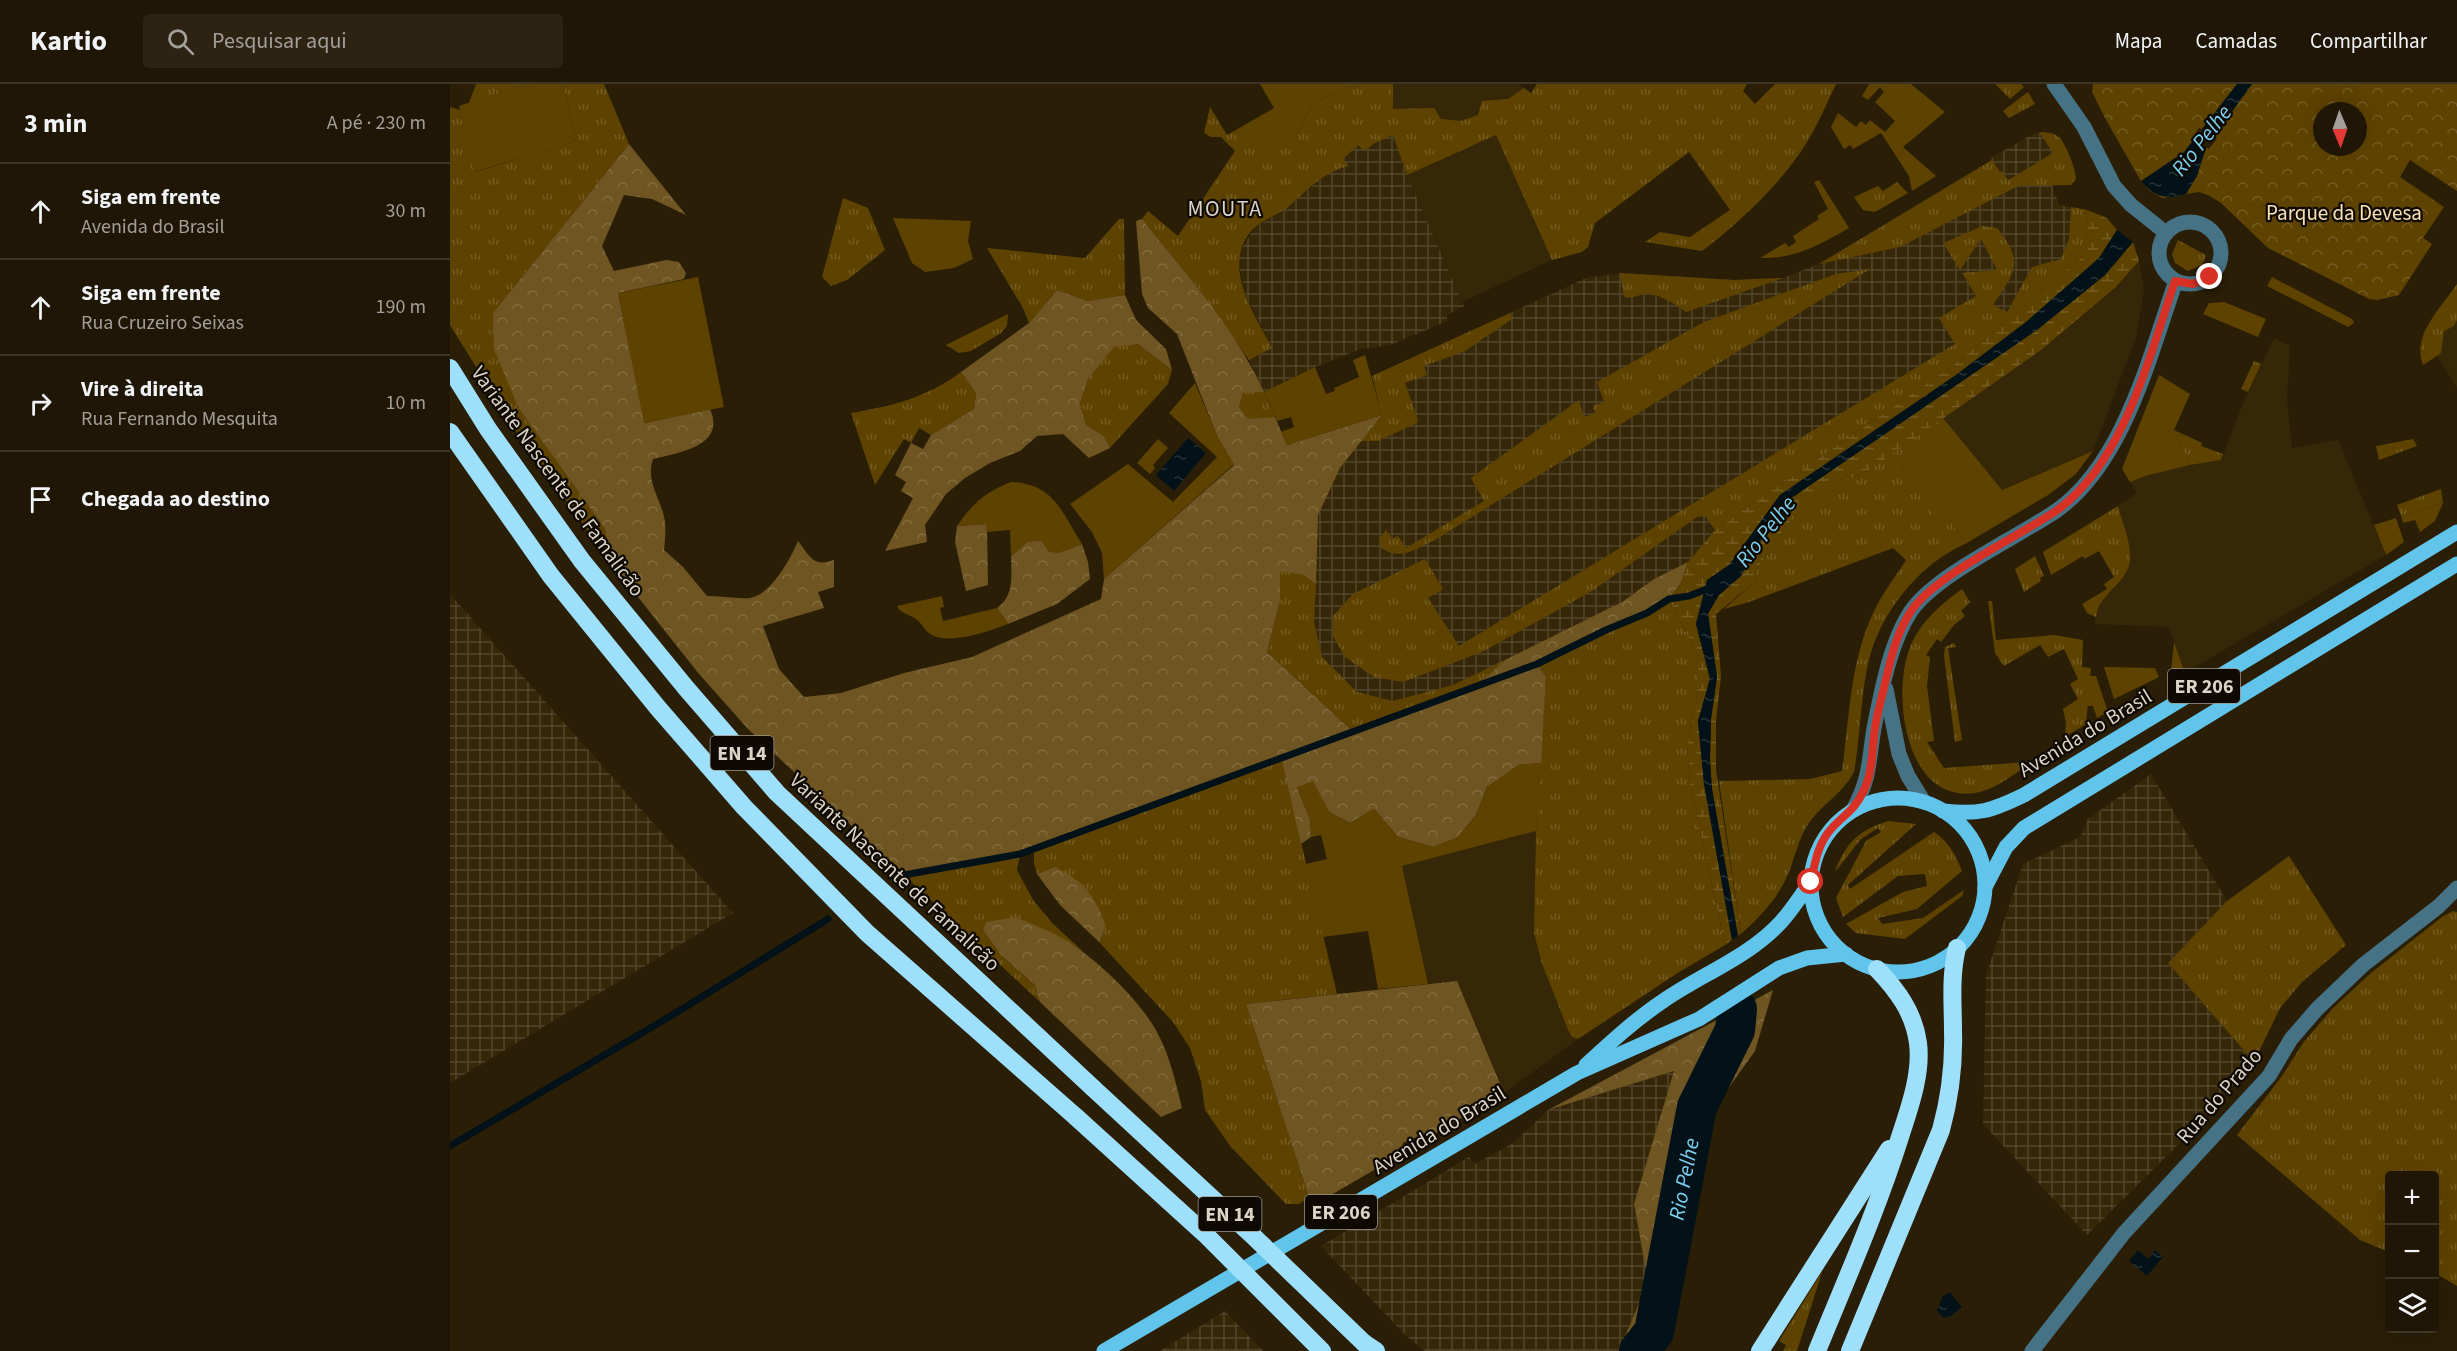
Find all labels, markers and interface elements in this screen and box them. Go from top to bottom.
search box [143,14,563,68]
text: Kartio [30,21,107,61]
icon: search [164,25,197,58]
text: Pesquisar aqui [212,25,347,57]
text: Mapa [2115,26,2162,56]
text: Camadas [2195,26,2277,56]
text: Compartilhar [2310,26,2427,56]
water label: Rio Pelhe [2164,98,2240,183]
north arrow [2313,102,2367,156]
text: 3 min [24,105,87,142]
text: A pé · 230 m [327,109,426,137]
text: Siga em frente [81,181,221,213]
district label: MOUTA [1187,193,1263,225]
icon: ahead [24,195,57,228]
text: 30 m [386,197,426,225]
park label: Parque da Devesa [2266,198,2422,228]
text: Avenida do Brasil [81,213,225,241]
route end [2196,263,2222,289]
text: Siga em frente [81,277,221,309]
icon: ahead [24,291,57,324]
text: 190 m [376,293,426,321]
text: Rua Cruzeiro Seixas [81,309,244,337]
street label: Variante Nascente de Famalicão [464,359,652,603]
text: Vire à direita [81,373,204,405]
icon: right [24,387,57,420]
text: 10 m [386,389,426,417]
text: Rua Fernando Mesquita [81,405,278,433]
icon: arrive [24,483,57,516]
text: Chegada ao destino [81,483,270,515]
water label: Rio Pelhe [1728,489,1804,574]
road number: ER 206 [2168,669,2240,703]
street label: Avenida do Brasil [2013,681,2157,785]
road number: EN 14 [710,736,774,770]
street label: Variante Nascente de Famalicão [783,766,1007,978]
route start [1797,868,1823,894]
street label: Rua do Prado [2169,1042,2269,1150]
street label: Avenida do Brasil [1367,1078,1511,1182]
water label: Rio Pelhe [1661,1135,1708,1223]
map controls [2385,1171,2439,1333]
button: + [2385,1171,2439,1225]
road number: ER 206 [1305,1195,1377,1229]
road number: EN 14 [1198,1197,1262,1231]
button: − [2385,1225,2439,1279]
button: layers [2385,1279,2439,1333]

